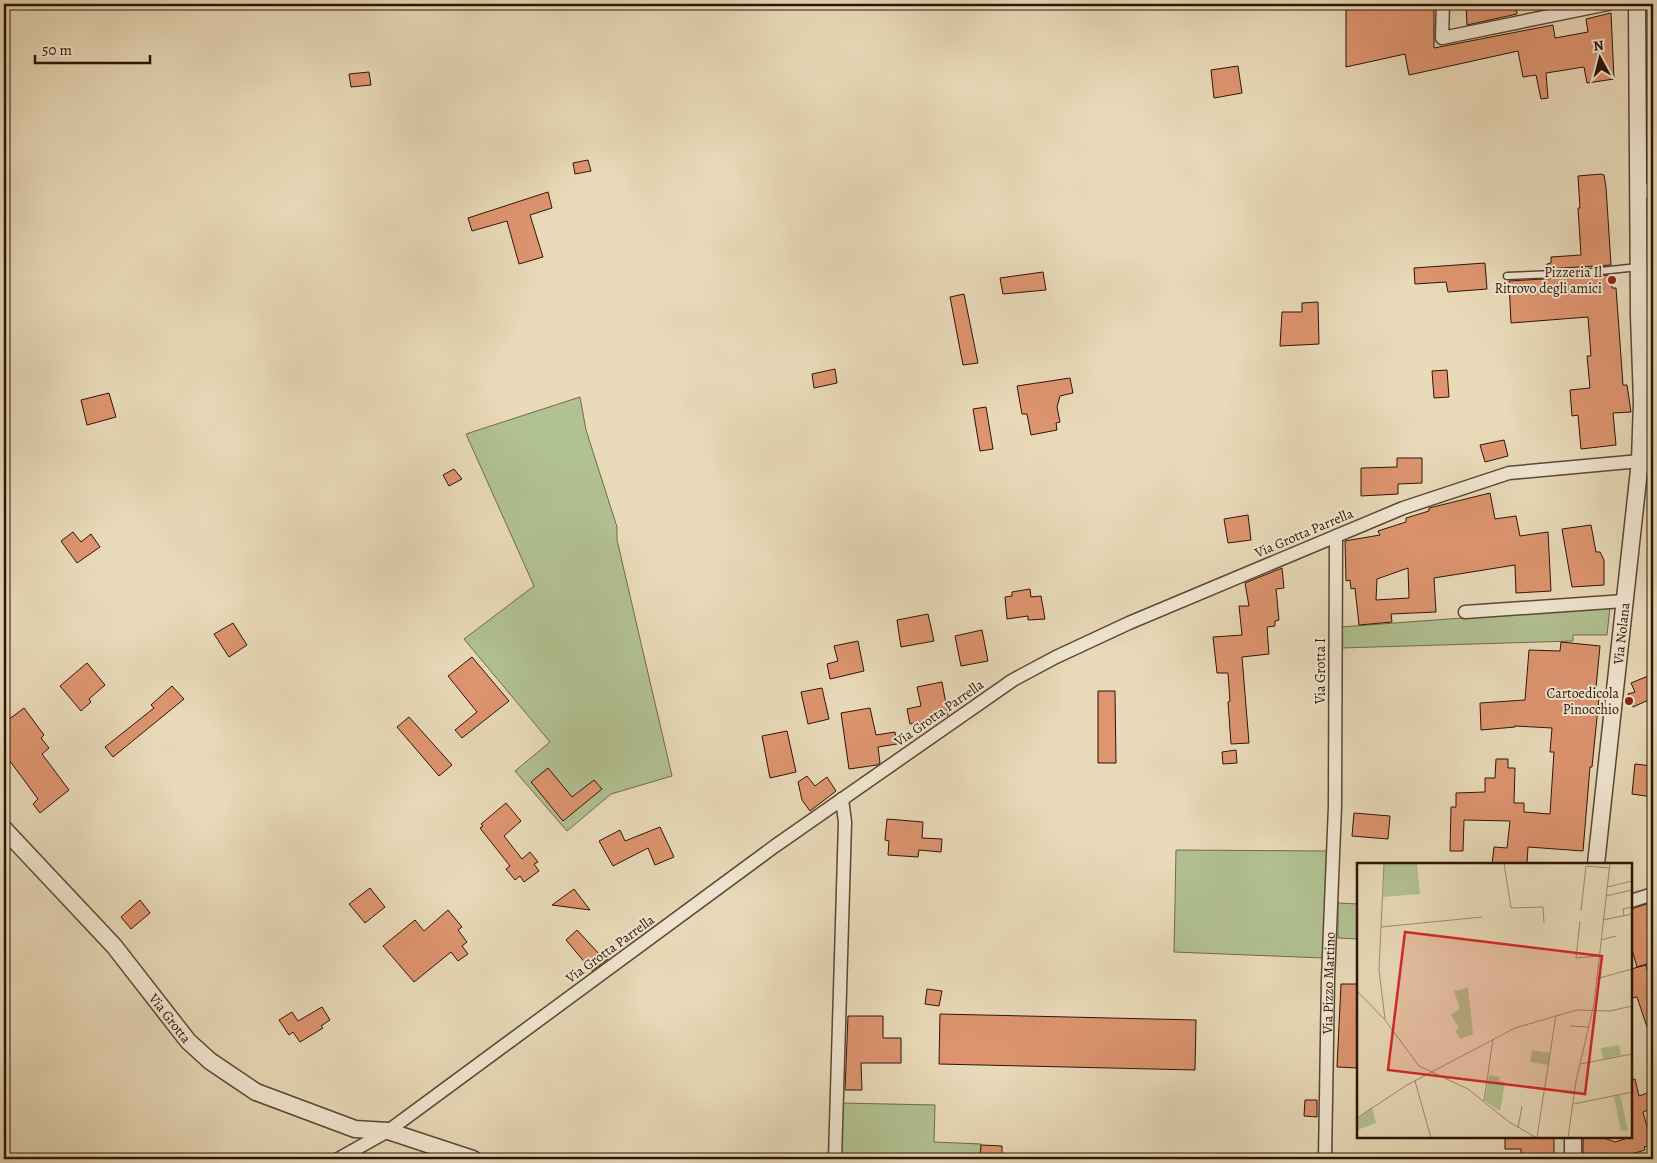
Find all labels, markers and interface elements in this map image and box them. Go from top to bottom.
scale bar [35,32,150,64]
north arrow [1574,32,1624,82]
text: N [1592,36,1605,56]
text: 50 m [42,40,72,60]
place label: Pizzeria Il Ritrovo degli amici [1494,263,1603,298]
marker: Pizzeria Il Ritrovo degli amici [1606,274,1618,286]
street label: Via Grotta Parrella [1251,504,1357,563]
street label: Via Nolana [1608,601,1634,666]
street label: Via Grotta I [1311,638,1330,705]
street label: Via Grotta Parrella [890,675,988,752]
place label: Cartoedicola Pinocchio [1546,684,1619,719]
marker: Cartoedicola Pinocchio [1623,695,1635,707]
inset map [1357,863,1632,1138]
street label: Via Grotta Parrella [561,910,659,988]
street label: Via Pizzo Martino [1318,931,1339,1035]
street label: Via Grotta [144,988,196,1047]

